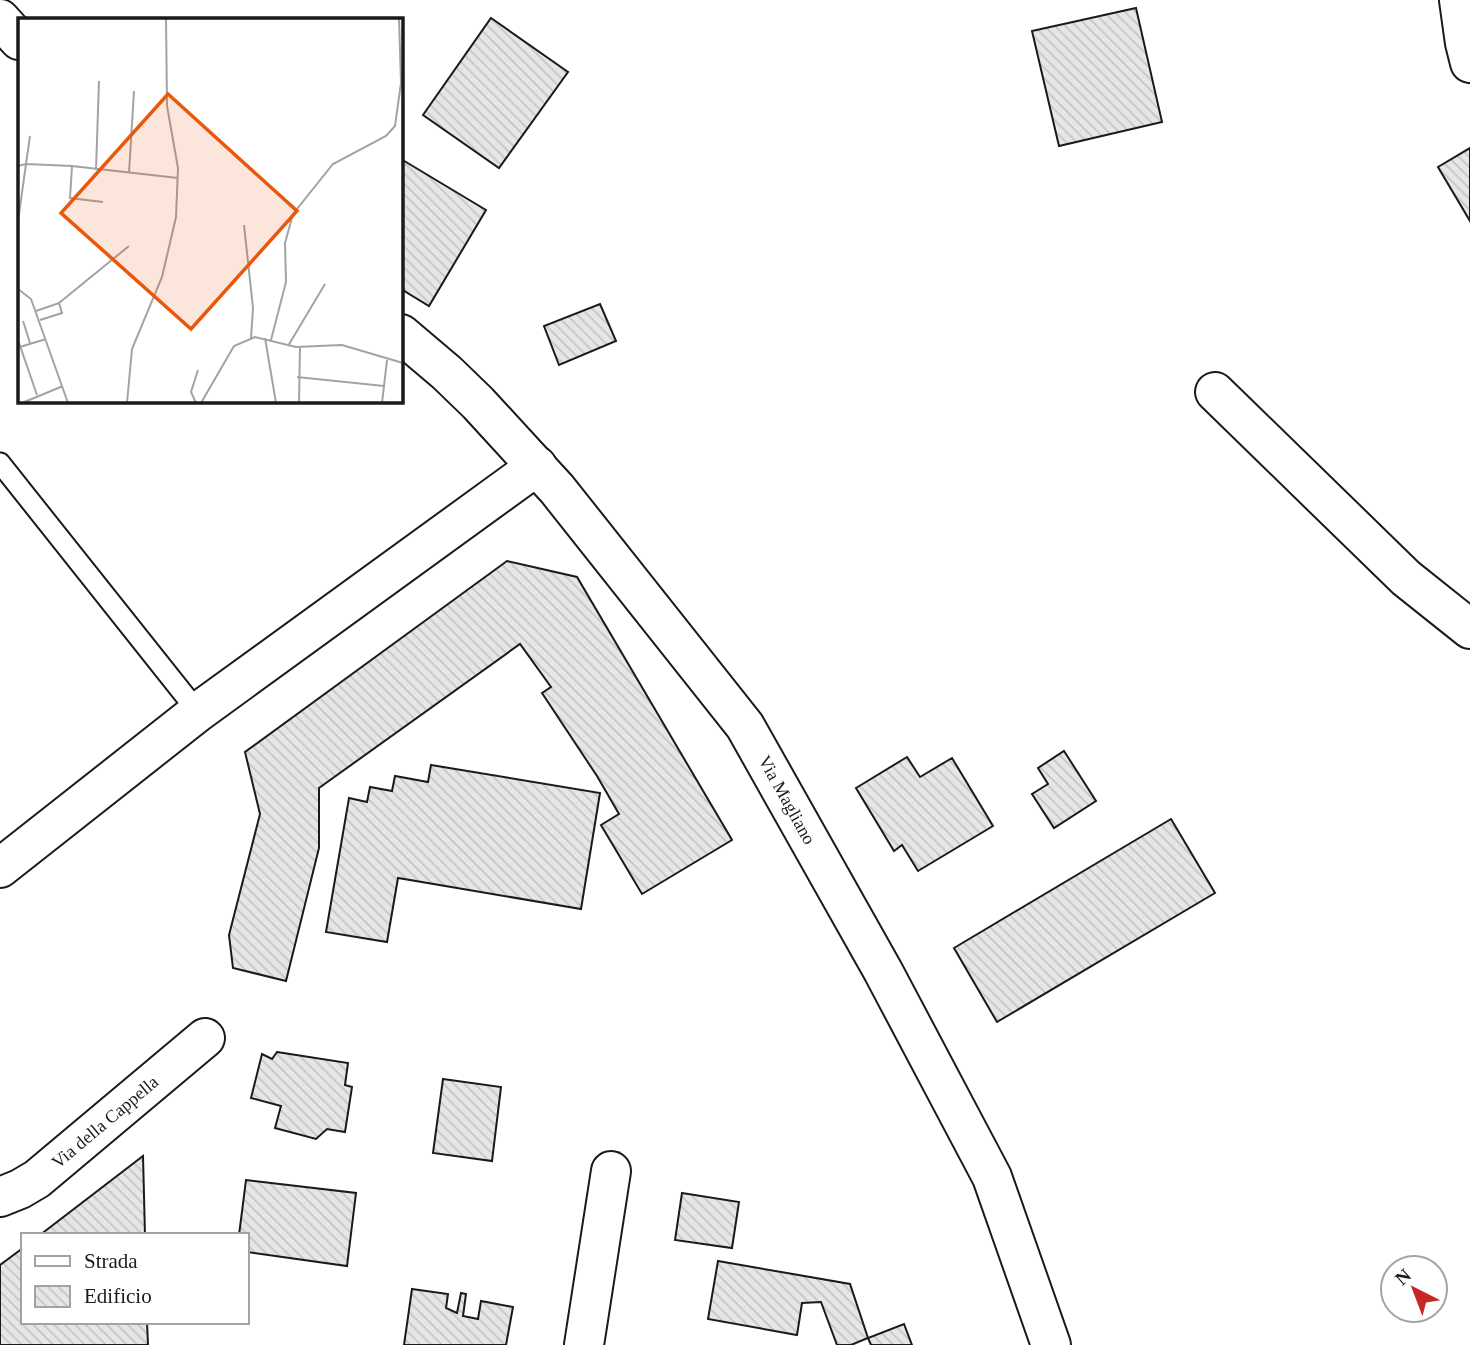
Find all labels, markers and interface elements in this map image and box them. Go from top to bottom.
inset map [18,18,402,402]
street label: Via Magliano [754,752,820,848]
street label: Via della Cappella [48,1072,162,1172]
legend [21,1233,248,1324]
text: Strada [84,1249,138,1273]
north arrow [1379,1254,1449,1324]
text: N [1391,1264,1415,1289]
text: Edificio [84,1284,152,1308]

